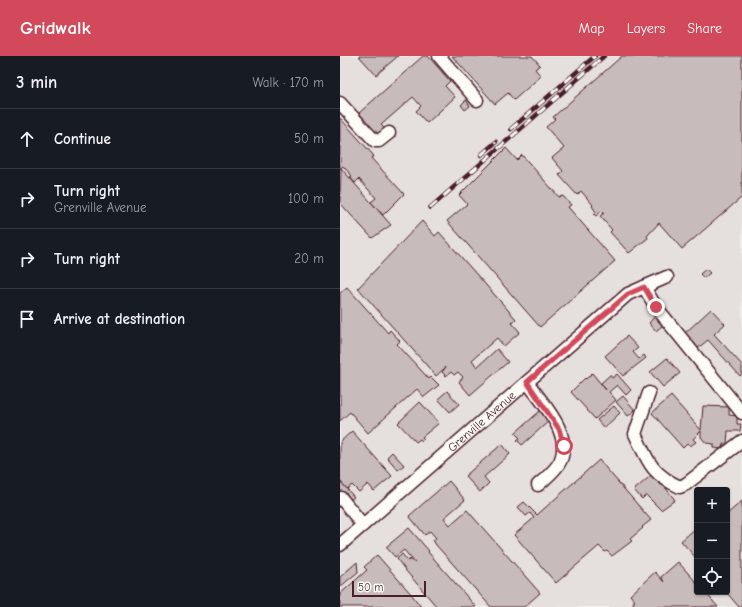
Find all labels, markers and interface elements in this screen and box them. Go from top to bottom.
text: Gridwalk [20,17,91,39]
text: Map [578,20,605,37]
text: Layers [627,20,665,37]
text: Share [687,20,722,37]
text: 3 min [16,73,57,92]
text: Walk · 170 m [252,75,324,90]
icon: ahead [16,128,38,150]
text: Continue [54,130,111,148]
text: 50 m [294,131,324,146]
text: Turn right [54,182,120,200]
icon: right [16,188,38,210]
text: 100 m [288,191,324,206]
text: Grenville Avenue [54,200,146,215]
icon: right [16,248,38,270]
text: Turn right [54,250,120,268]
text: 20 m [294,251,324,266]
route end [647,298,665,316]
icon: arrive [16,308,38,330]
text: Arrive at destination [54,310,185,328]
street label: Grenville Avenue [445,388,519,455]
route start [555,437,573,455]
map controls [694,487,730,595]
button: + [694,487,730,523]
button: − [694,523,730,559]
button: locate [694,559,730,595]
scale bar [352,579,426,598]
text: 50 m [358,581,383,594]

